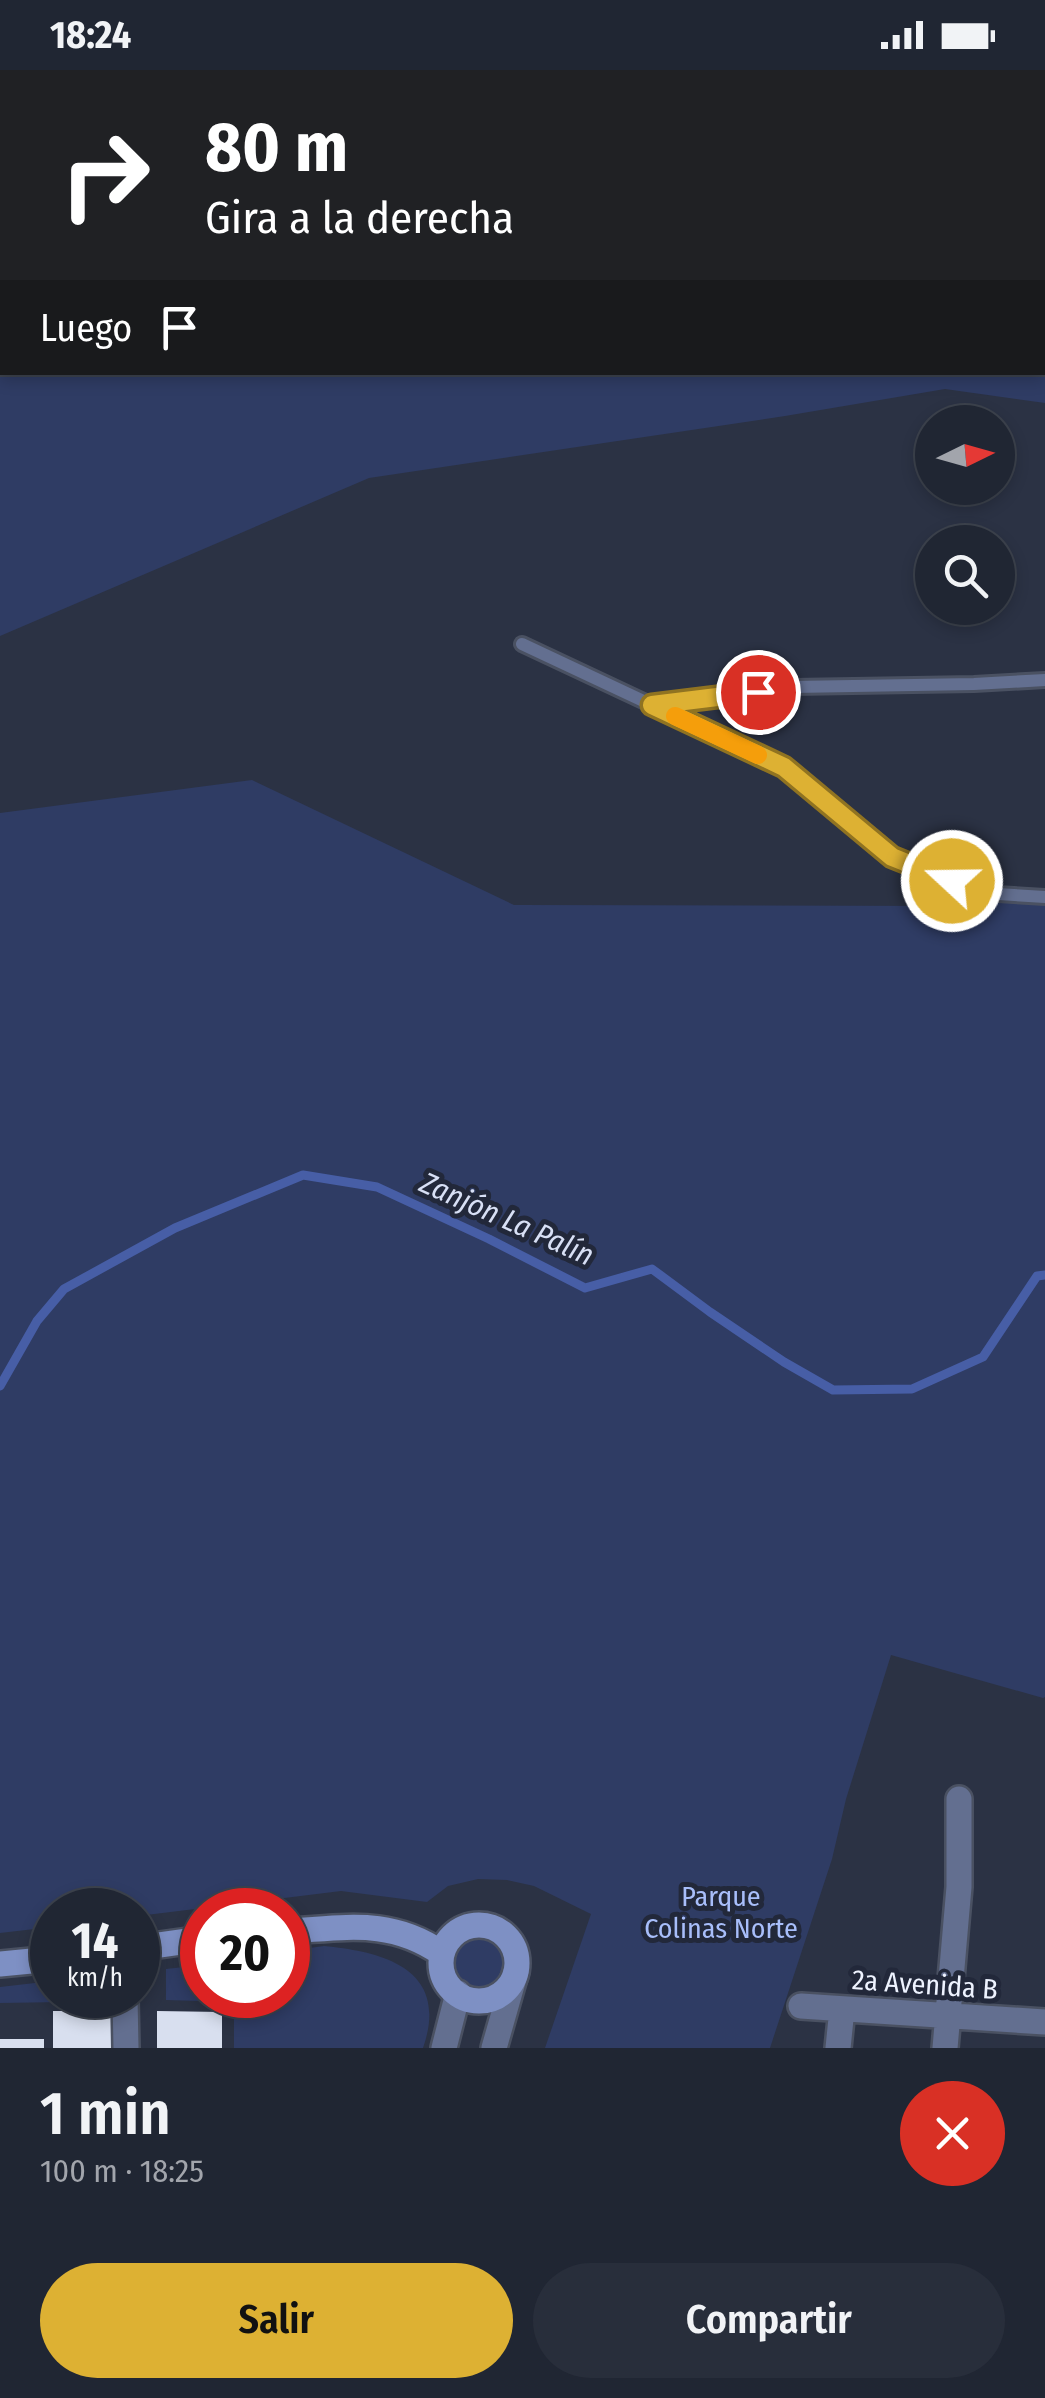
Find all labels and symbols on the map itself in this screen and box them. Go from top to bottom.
north arrow [915,405,1015,505]
pin [716,650,801,735]
position arrow [900,829,1004,933]
water label: Zanjón La Palín [414,1164,600,1273]
park label: Parque Colinas Norte [644,1880,798,1945]
speed limit sign: 20 [180,1888,310,2018]
street label: 2a Avenida B [851,1963,999,2006]

